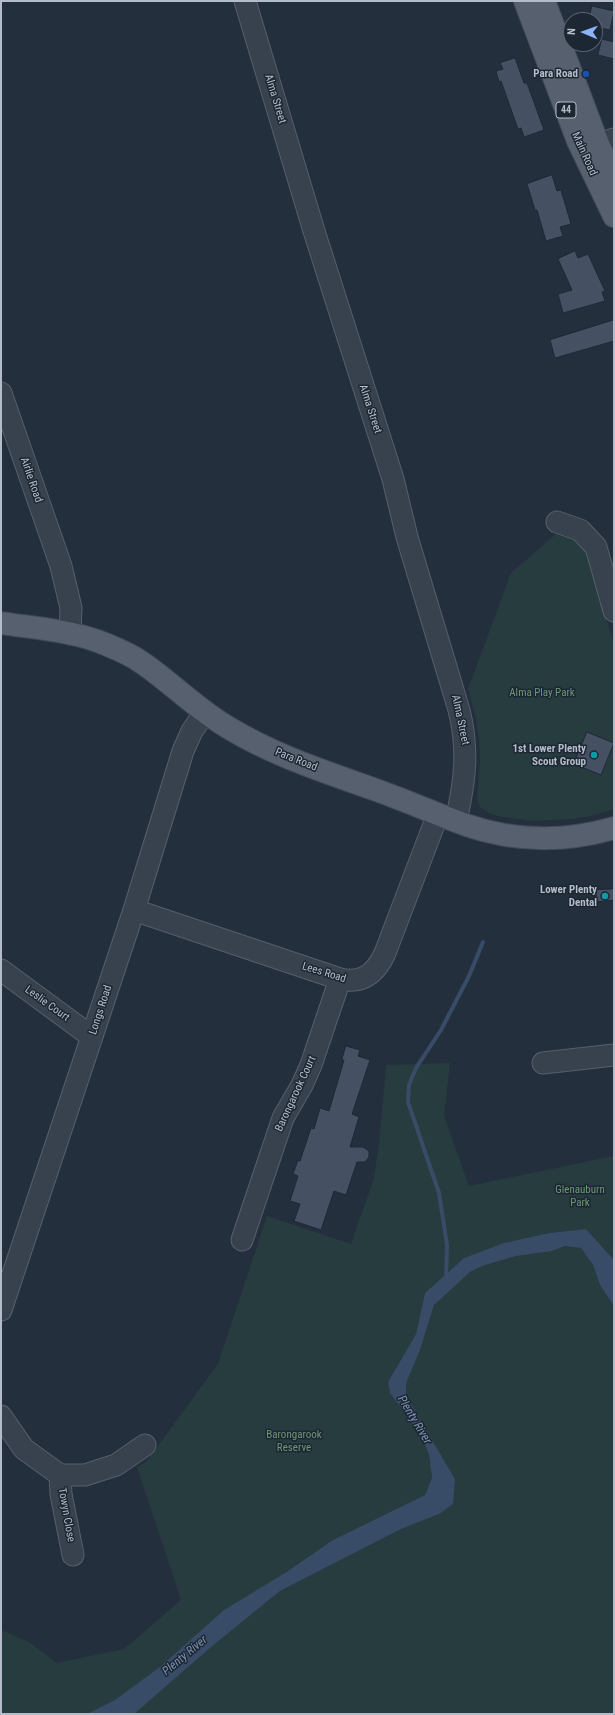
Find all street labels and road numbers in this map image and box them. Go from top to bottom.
street label: Alma Street [261,73,289,125]
road number: 44 [556,102,576,118]
street label: Main Road [569,130,599,178]
street label: Alma Street [356,383,384,435]
street label: Airlie Road [17,456,45,504]
street label: Alma Street [448,694,472,746]
street label: Para Road [273,746,319,774]
street label: Lees Road [300,960,348,986]
street label: Leslie Court [22,983,72,1025]
street label: Longs Road [87,984,115,1036]
street label: Barongarook Court [273,1054,319,1134]
street label: Towyn Close [55,1487,77,1543]

